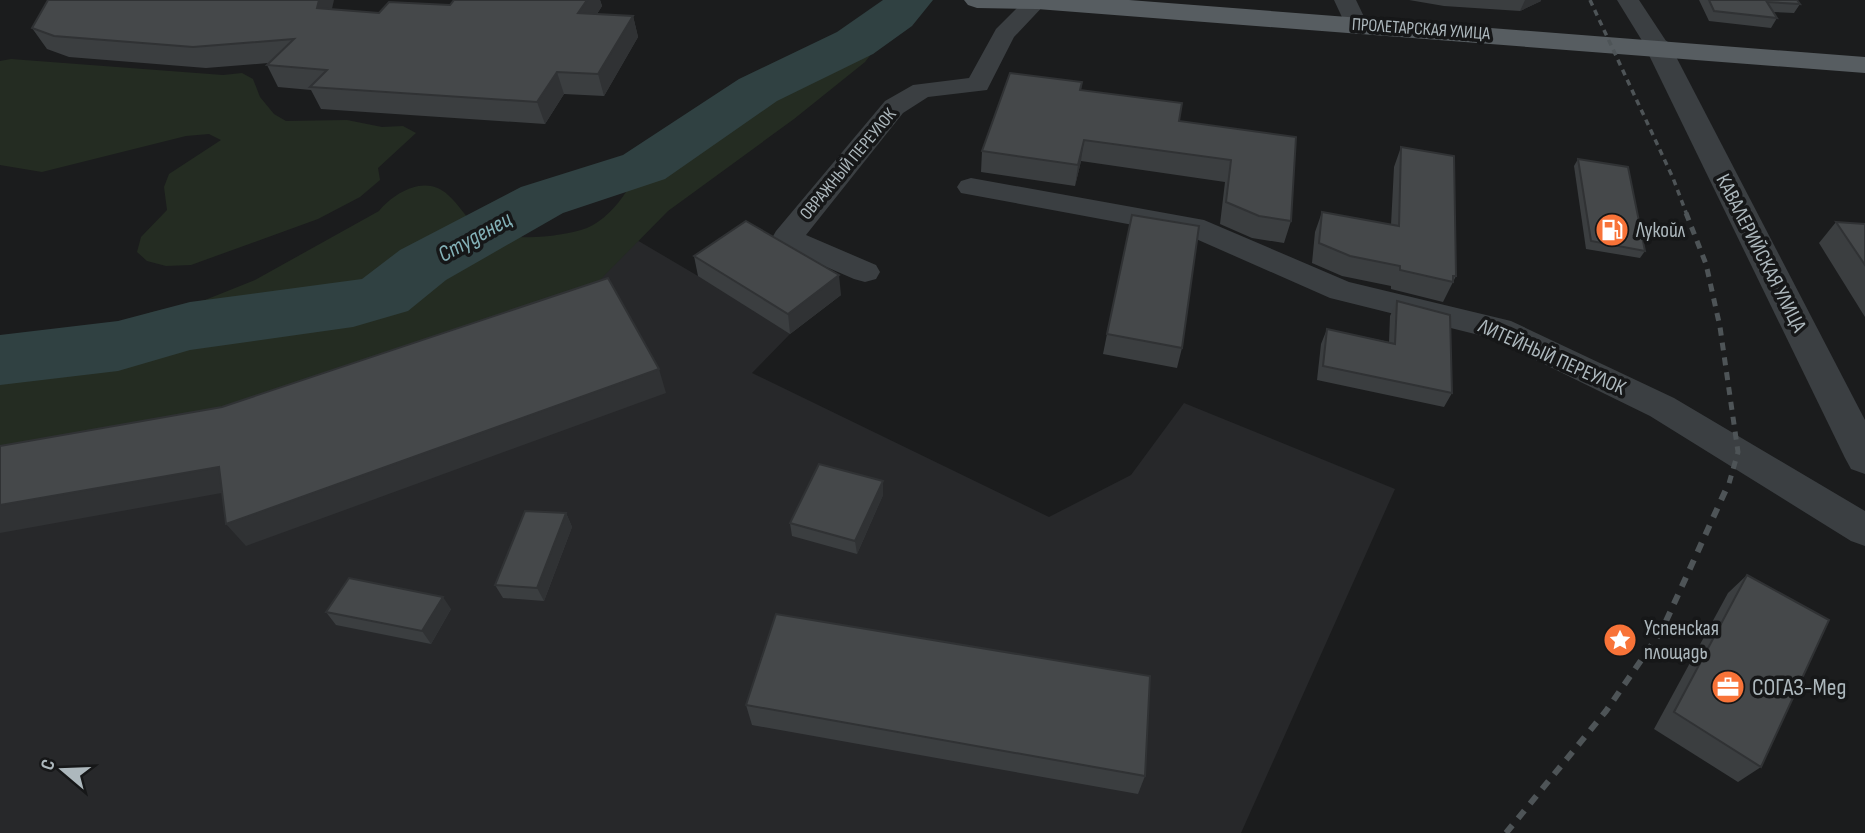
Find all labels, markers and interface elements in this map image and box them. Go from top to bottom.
street label: ПРОЛЕТАРСКАЯ УЛИЦА [1351,14,1491,44]
street label: ОВРАЖНЫЙ ПЕРЕУЛОК [795,103,901,224]
street label: КАВАЛЕРИЙСКАЯ УЛИЦА [1710,170,1812,337]
water label: Студенец [433,205,517,269]
fuel station icon: Лукойл [1593,211,1631,249]
place label: Лукойл [1635,218,1686,243]
street label: ЛИТЕЙНЫЙ ПЕРЕУЛОК [1474,313,1630,401]
place label: Успенская площадь [1644,616,1719,665]
place icon: Успенская площадь [1601,621,1639,659]
office icon: СОГАЗ-Мед [1709,668,1747,706]
place label: СОГАЗ-Мед [1752,673,1846,702]
north arrow [28,735,98,805]
text: С [36,756,61,773]

